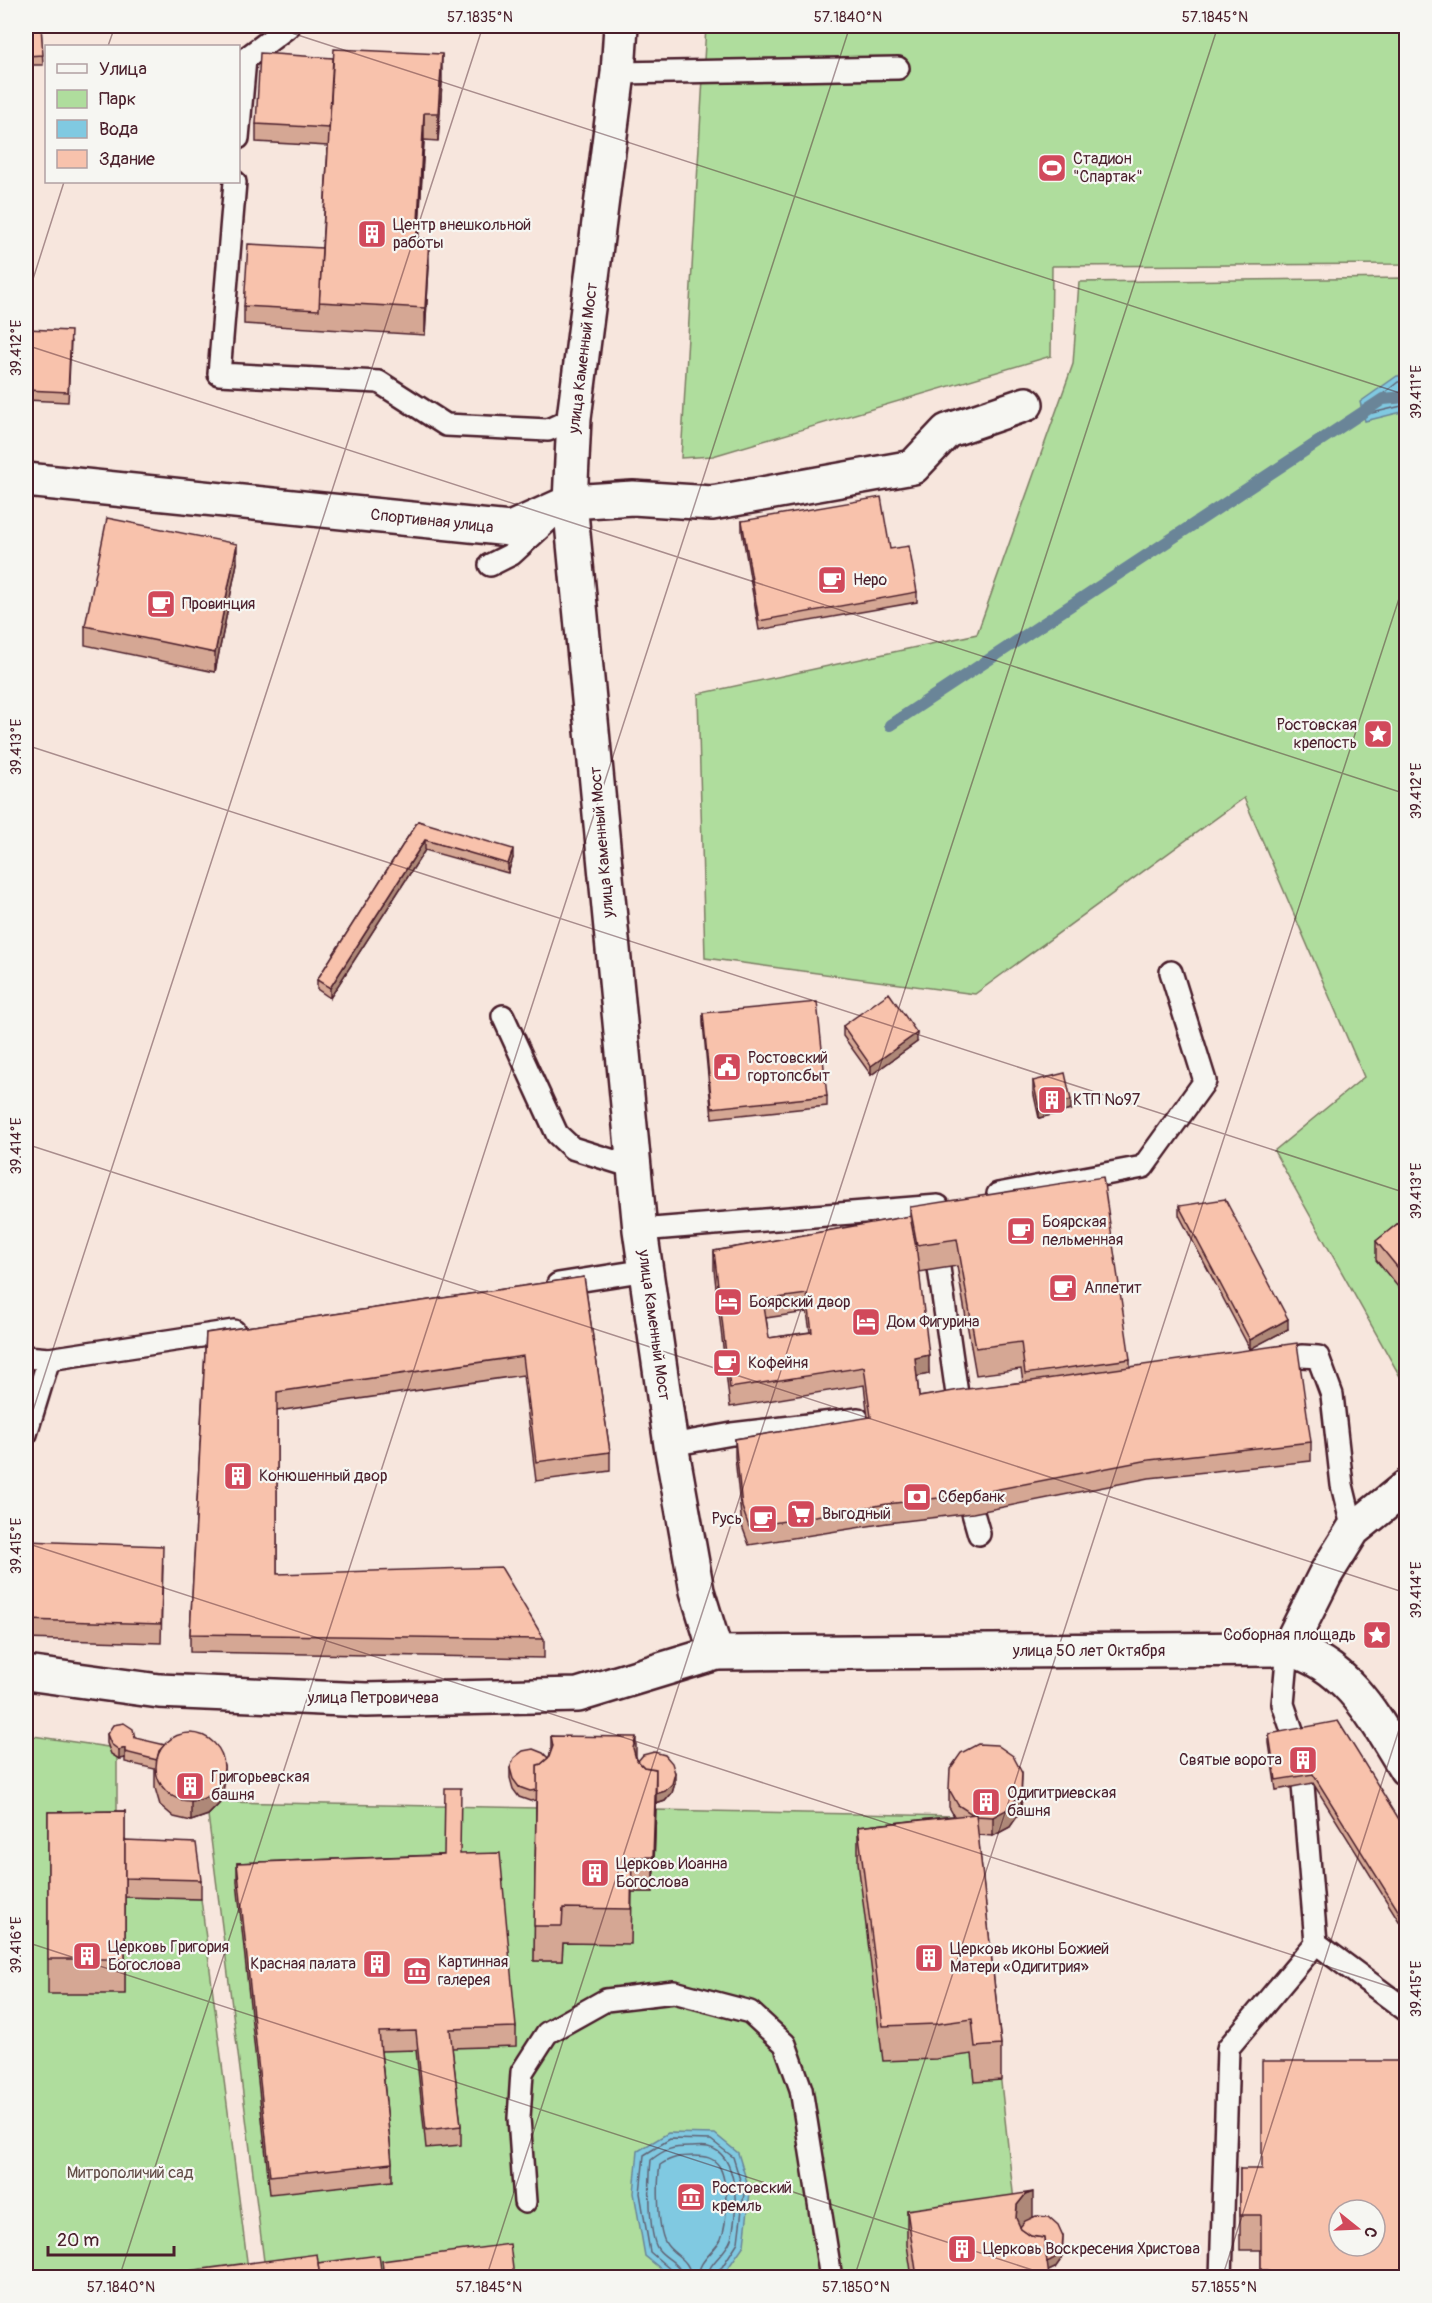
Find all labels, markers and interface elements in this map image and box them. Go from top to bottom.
text: 57.1835°N [447,8,513,27]
text: 57.1840°N [814,8,882,27]
text: 57.1845°N [1182,8,1248,27]
legend [45,45,240,183]
text: Улица [99,58,147,81]
text: Парк [99,88,136,111]
text: Вода [99,118,138,141]
text: Здание [99,148,155,171]
place label: Стадион "Спартак" [1073,149,1143,187]
sports icon: Стадион "Спартак" [1036,152,1068,184]
place label: Центр внешкольной работы [393,215,531,253]
building icon: Центр внешкольной работы [356,218,388,250]
street label: улица Каменный Мост [564,281,602,436]
text: 39.412°E [7,319,26,376]
text: 39.411°E [1407,365,1426,419]
street label: Спортивная улица [370,505,494,537]
cafe icon: Неро [816,564,848,596]
place label: Неро [853,570,888,590]
cafe icon: Провинция [145,588,177,620]
place label: Провинция [182,594,255,614]
place label: Ростовская крепость [1277,715,1357,753]
text: 39.413°E [7,718,26,775]
place icon: Ростовская крепость [1362,718,1394,750]
text: 39.412°E [1407,762,1426,819]
street label: улица Каменный Мост [585,766,619,919]
place label: Ростовский гортопсбыт [748,1048,830,1086]
public building icon: Ростовский гортопсбыт [711,1051,743,1083]
building icon: КТП №97 [1036,1084,1068,1116]
place label: КТП №97 [1073,1090,1141,1110]
text: 39.414°E [7,1117,26,1175]
text: 39.413°E [1407,1162,1426,1219]
place label: Боярская пельменная [1042,1212,1123,1250]
cafe icon: Боярская пельменная [1005,1215,1037,1247]
street label: улица Каменный Мост [633,1247,674,1402]
cafe icon: Аппетит [1047,1272,1079,1304]
place label: Аппетит [1084,1278,1142,1298]
hotel icon: Боярский двор [712,1286,744,1318]
place label: Боярский двор [749,1292,851,1312]
hotel icon: Дом Фигурина [850,1306,882,1338]
place label: Дом Фигурина [886,1312,979,1332]
cafe icon: Кофейня [711,1347,743,1379]
place label: Кофейня [748,1353,808,1373]
building icon: Конюшенный двор [222,1460,254,1492]
place label: Конюшенный двор [259,1466,387,1486]
bank icon: Сбербанк [901,1481,933,1513]
place label: Сбербанк [938,1487,1005,1507]
supermarket icon: Выгодный [785,1498,817,1530]
cafe icon: Русь [747,1503,779,1535]
place label: Выгодный [822,1504,891,1524]
place label: Русь [712,1509,742,1529]
text: 39.415°E [7,1518,26,1574]
text: 39.414°E [1407,1561,1426,1619]
place icon: Соборная площадь [1361,1619,1393,1651]
place label: Соборная площадь [1223,1625,1356,1645]
street label: улица 50 лет Октября [1012,1641,1165,1661]
street label: улица Петровичева [306,1688,439,1708]
building icon: Святые ворота [1287,1744,1319,1776]
place label: Святые ворота [1179,1750,1282,1770]
place label: Григорьевская башня [211,1767,309,1805]
building icon: Григорьевская башня [174,1770,206,1802]
place label: Одигитриевская башня [1007,1783,1116,1821]
building icon: Одигитриевская башня [970,1786,1002,1818]
place label: Церковь Иоанна Богослова [616,1854,727,1892]
building icon: Церковь Иоанна Богослова [579,1857,611,1889]
text: 39.416°E [7,1916,26,1974]
place label: Церковь Григория Богослова [108,1937,229,1975]
place label: Церковь иконы Божией Матери «Одигитрия» [950,1939,1109,1977]
building icon: Церковь Григория Богослова [71,1940,103,1972]
building icon: Церковь иконы Божией Матери «Одигитрия» [913,1942,945,1974]
building icon: Красная палата [361,1948,393,1980]
place label: Картинная галерея [438,1952,508,1990]
place label: Красная палата [250,1954,356,1974]
museum icon: Картинная галерея [401,1955,433,1987]
text: 39.415°E [1407,1961,1426,2017]
park label: Митрополичий сад [67,2163,194,2183]
place label: Ростовский кремль [712,2178,792,2216]
museum icon: Ростовский кремль [675,2181,707,2213]
north arrow [1327,2198,1387,2258]
scale bar [48,2219,174,2257]
text: С [1359,2225,1381,2240]
text: 20 m [57,2229,99,2252]
building icon: Церковь Воскресения Христова [946,2233,978,2265]
place label: Церковь Воскресения Христова [983,2239,1200,2259]
text: 57.1840°N [87,2278,155,2297]
text: 57.1845°N [456,2278,522,2297]
text: 57.1850°N [822,2278,890,2297]
text: 57.1855°N [1191,2278,1257,2297]

